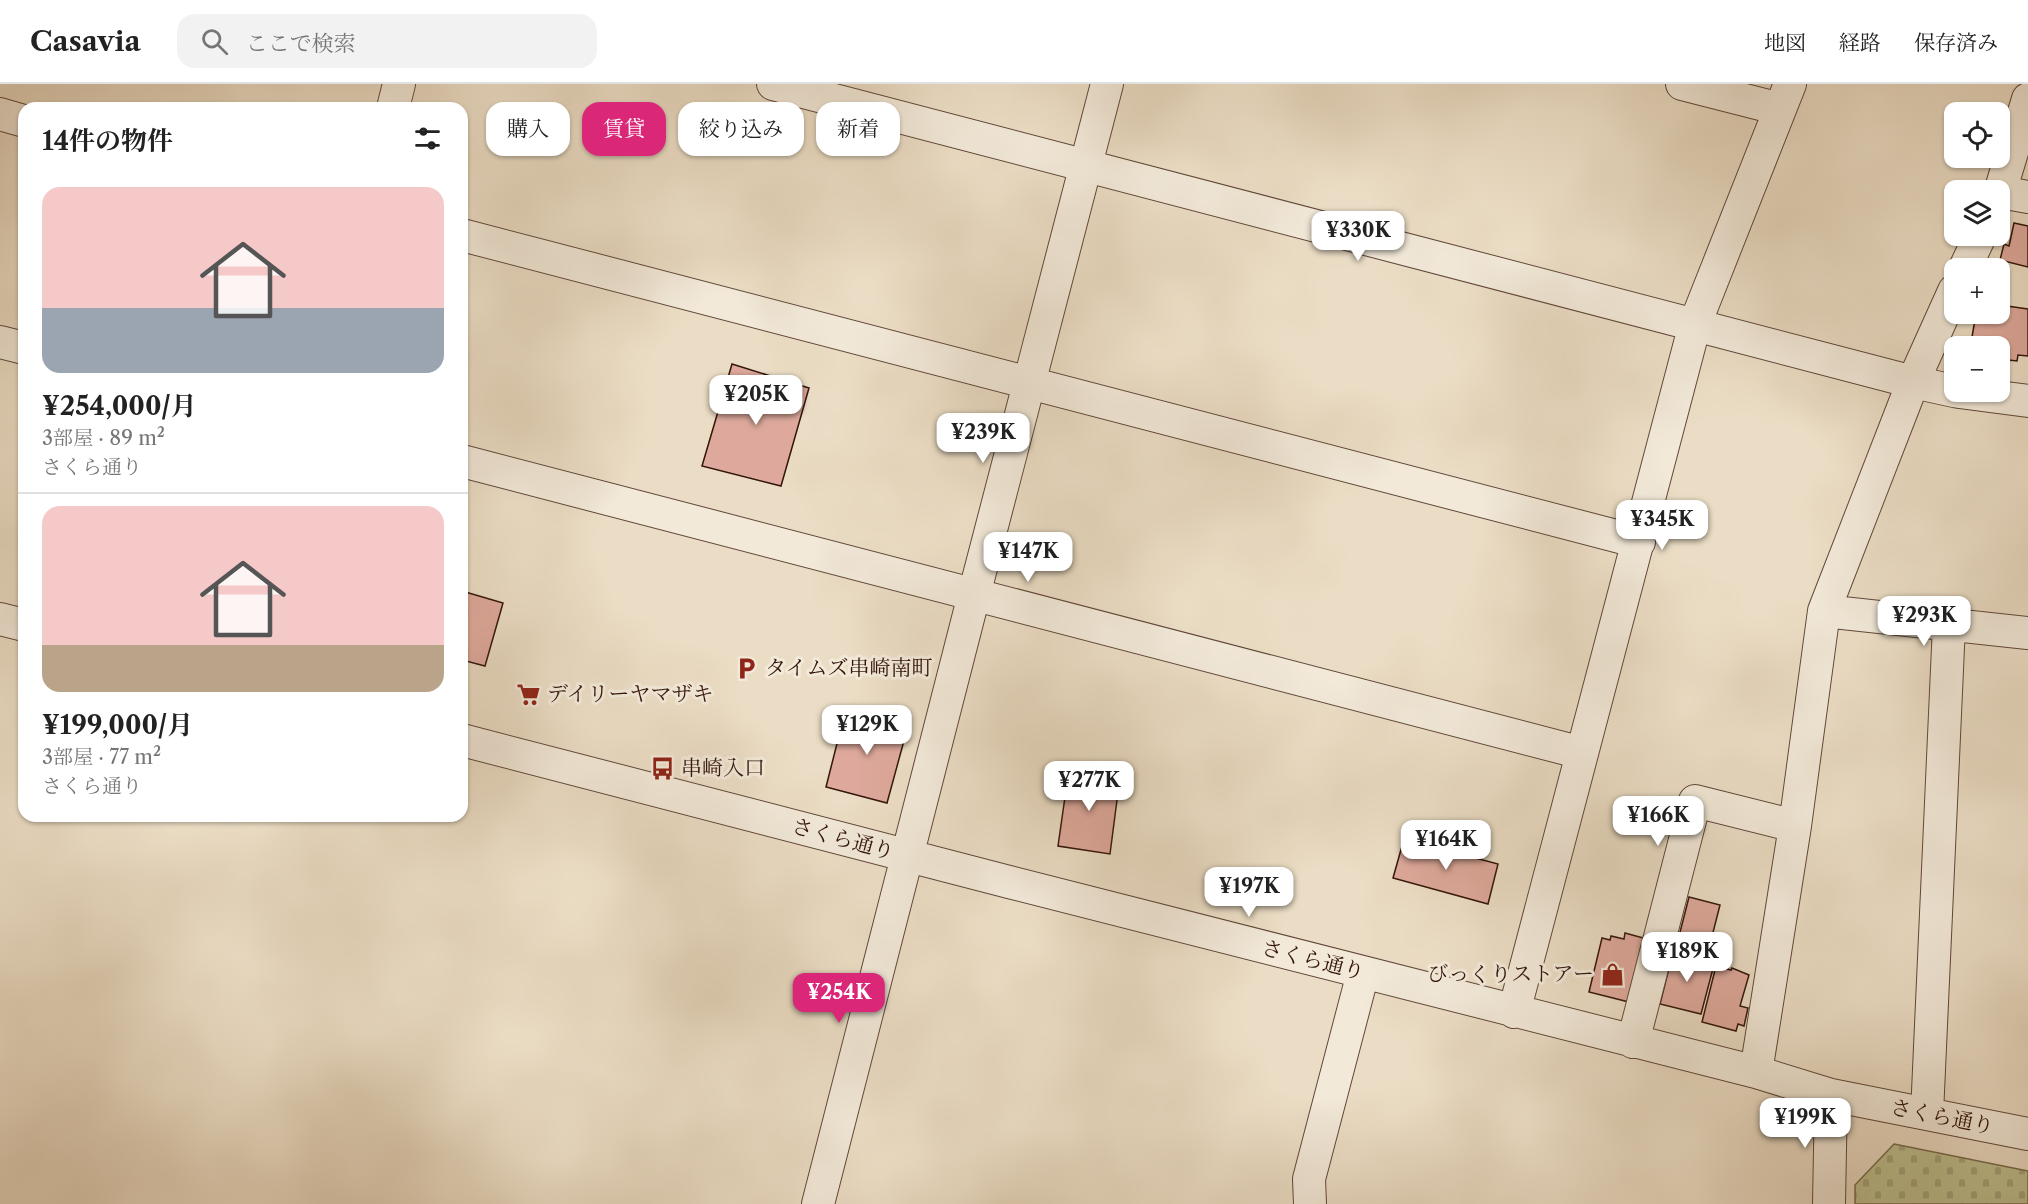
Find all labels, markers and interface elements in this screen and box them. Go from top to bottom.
search box [177,14,597,68]
text: Casavia [30,24,141,58]
icon: search [198,25,231,58]
text: ここで検索 [246,30,356,57]
text: 地図 [1764,30,1806,55]
text: 経路 [1839,30,1881,55]
text: 保存済み [1914,30,1998,55]
chip: 購入 [486,102,570,156]
chip: 賃貸 [582,102,666,156]
chip: 絞り込み [678,102,804,156]
chip: 新着 [816,102,900,156]
map controls [1944,102,2010,402]
button: locate [1944,102,2010,168]
icon: filters [411,122,444,155]
text: 14件の物件 [42,125,173,157]
button: layers [1944,180,2010,246]
pin: ¥330K [1316,211,1400,262]
text: ¥330K [1325,218,1391,242]
icon: home [189,226,297,334]
button: + [1944,258,2010,324]
button: − [1944,336,2010,402]
pin: ¥205K [714,375,798,426]
text: ¥205K [723,382,789,406]
text: ¥254,000/月 [42,390,197,422]
pin: ¥239K [941,413,1025,464]
text: ¥239K [951,420,1015,444]
text: 3部屋 · 89 m² [42,426,165,450]
text: さくら通り [42,455,142,479]
pin: ¥345K [1620,500,1704,551]
text: ¥345K [1630,507,1694,531]
pin: ¥147K [986,532,1070,583]
text: ¥147K [998,539,1058,563]
icon: home [189,545,297,653]
pin: ¥293K [1882,596,1966,647]
text: ¥293K [1892,603,1956,627]
parking icon: タイムズ串崎南町 [734,655,760,681]
place label: タイムズ串崎南町 [765,655,933,680]
supermarket icon: デイリーヤマザキ [516,681,542,707]
place label: デイリーヤマザキ [547,681,714,706]
pin: ¥129K [825,705,909,756]
text: ¥199,000/月 [42,709,193,741]
text: ¥129K [836,712,898,736]
text: 3部屋 · 77 m² [42,745,161,769]
bus stop icon: 串崎入口 [650,755,676,781]
place label: 串崎入口 [681,755,765,780]
pin: ¥277K [1047,761,1131,812]
text: ¥277K [1058,768,1120,792]
text: さくら通り [42,774,142,798]
pin: ¥166K [1616,796,1700,847]
text: ¥166K [1627,803,1689,827]
street label: さくら通り [789,813,897,864]
pin: ¥164K [1404,820,1488,871]
text: ¥164K [1415,827,1477,851]
pin: ¥197K [1207,867,1291,918]
text: ¥197K [1218,874,1280,898]
pin: ¥189K [1645,932,1729,983]
street label: さくら通り [1259,935,1367,984]
text: ¥189K [1656,939,1718,963]
place label: びっくりストアー [1427,961,1594,986]
shop icon: びっくりストアー [1599,961,1625,987]
pin: ¥254K [797,973,881,1024]
text: ¥254K [807,980,871,1004]
street label: さくら通り [1888,1094,1996,1139]
pin: ¥199K [1763,1098,1847,1149]
text: ¥199K [1774,1105,1836,1129]

